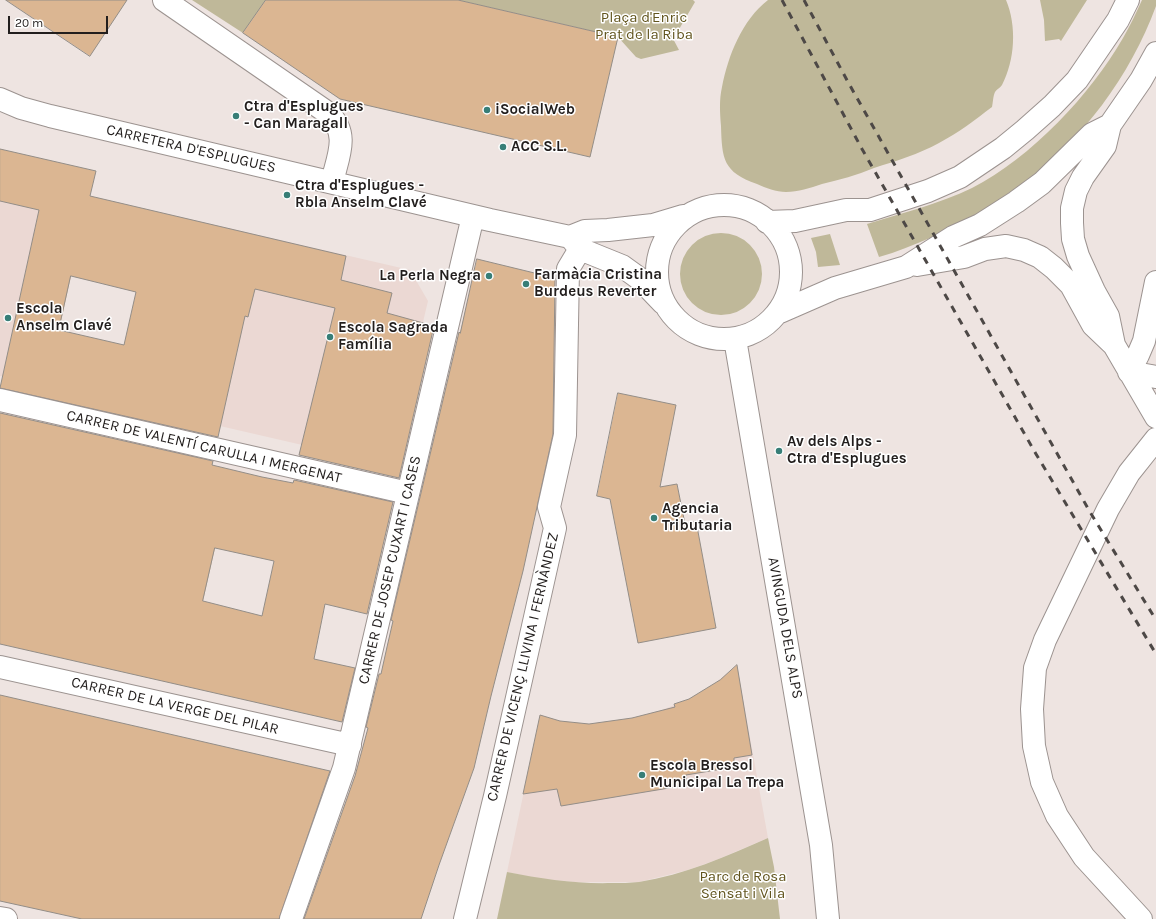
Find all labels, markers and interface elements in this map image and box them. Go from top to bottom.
scale bar [10,8,110,34]
park label: Plaça d'Enric Prat de la Riba [595,9,693,44]
text: 20 m [15,16,43,30]
place label: Ctra d'Esplugues - Can Maragall [244,98,364,133]
place label: iSocialWeb [495,101,575,119]
marker: iSocialWeb [482,105,492,115]
marker: Ctra d'Esplugues - Can Maragall [231,111,241,121]
street label: CARRETERA D'ESPLUGUES [104,121,278,177]
place label: ACC S.L. [511,138,567,156]
marker: ACC S.L. [498,142,508,152]
place label: Ctra d'Esplugues - Rbla Anselm Clavé [295,177,427,212]
marker: Ctra d'Esplugues - Rbla Anselm Clavé [282,190,292,200]
place label: Farmàcia Cristina Burdeus Reverter [534,266,662,301]
place label: La Perla Negra [379,267,481,285]
marker: La Perla Negra [484,271,494,281]
marker: Farmàcia Cristina Burdeus Reverter [521,279,531,289]
place label: Escola Anselm Clavé [16,300,112,335]
marker: Escola Anselm Clavé [3,313,13,323]
place label: Escola Sagrada Família [338,319,448,354]
marker: Escola Sagrada Família [325,332,335,342]
street label: CARRER DE VALENTÍ CARULLA I MERGENAT [65,407,343,487]
place label: Av dels Alps - Ctra d'Esplugues [787,433,907,468]
marker: Av dels Alps - Ctra d'Esplugues [774,446,784,456]
street label: CARRER DE JOSEP CUXART I CASES [355,454,425,686]
place label: Agencia Tributaria [662,500,732,535]
marker: Agencia Tributaria [649,513,659,523]
street label: CARRER DE VICENÇ LLIVINA I FERNÀNDEZ [483,531,563,803]
street label: AVINGUDA DELS ALPS [764,556,806,700]
street label: CARRER DE LA VERGE DEL PILAR [70,673,280,739]
place label: Escola Bressol Municipal La Trepa [650,757,784,792]
marker: Escola Bressol Municipal La Trepa [637,770,647,780]
park label: Parc de Rosa Sensat i Vila [700,868,786,903]

